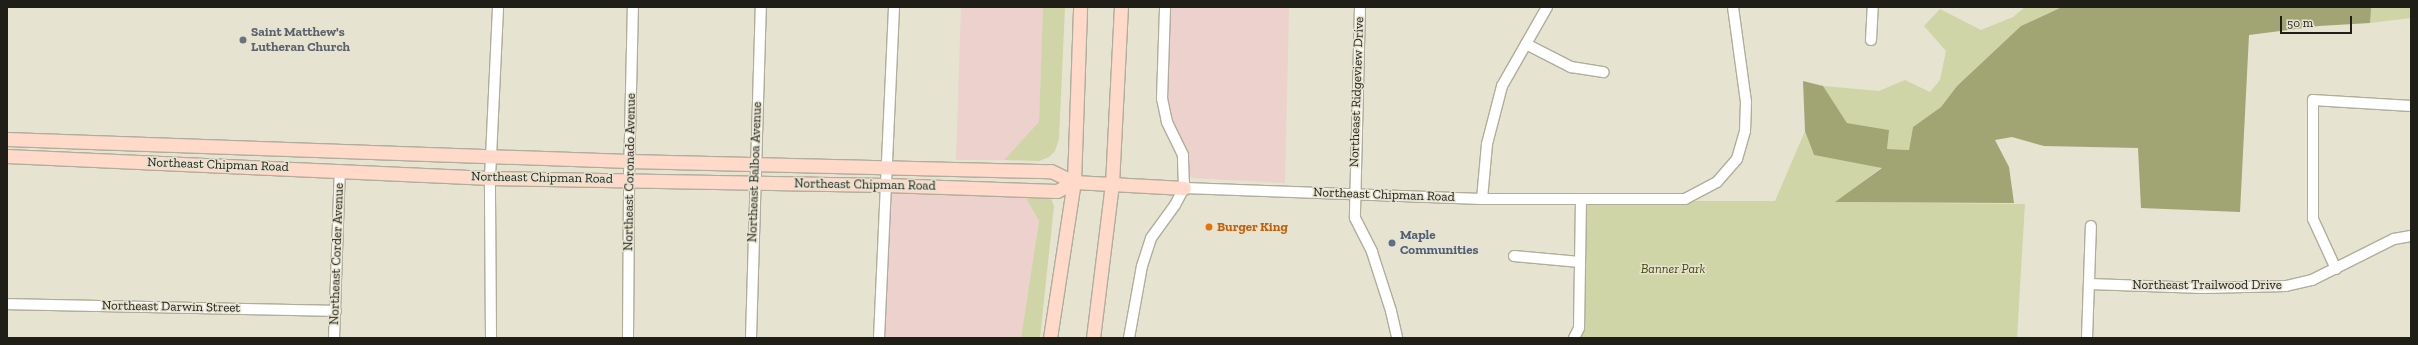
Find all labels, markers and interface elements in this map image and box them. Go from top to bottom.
scale bar [2282,8,2354,34]
street label: Northeast Ridgeview Drive [1347,16,1367,168]
text: 50 m [2287,16,2313,30]
place label: Saint Matthew's Lutheran Church [251,25,350,56]
marker: Saint Matthew's Lutheran Church [238,35,248,45]
street label: Northeast Coronado Avenue [621,93,639,251]
street label: Northeast Balboa Avenue [745,101,765,243]
street label: Northeast Chipman Road [147,155,289,175]
street label: Northeast Chipman Road [471,169,613,187]
street label: Northeast Chipman Road [794,176,936,194]
street label: Northeast Corder Avenue [327,182,347,326]
street label: Northeast Chipman Road [1313,185,1455,205]
place label: Burger King [1217,219,1288,235]
marker: Burger King [1204,222,1214,232]
place label: Maple Communities [1400,228,1478,259]
marker: Maple Communities [1387,238,1397,248]
park label: Banner Park [1641,261,1705,277]
street label: Northeast Trailwood Drive [2132,277,2282,293]
street label: Northeast Darwin Street [102,298,240,316]

